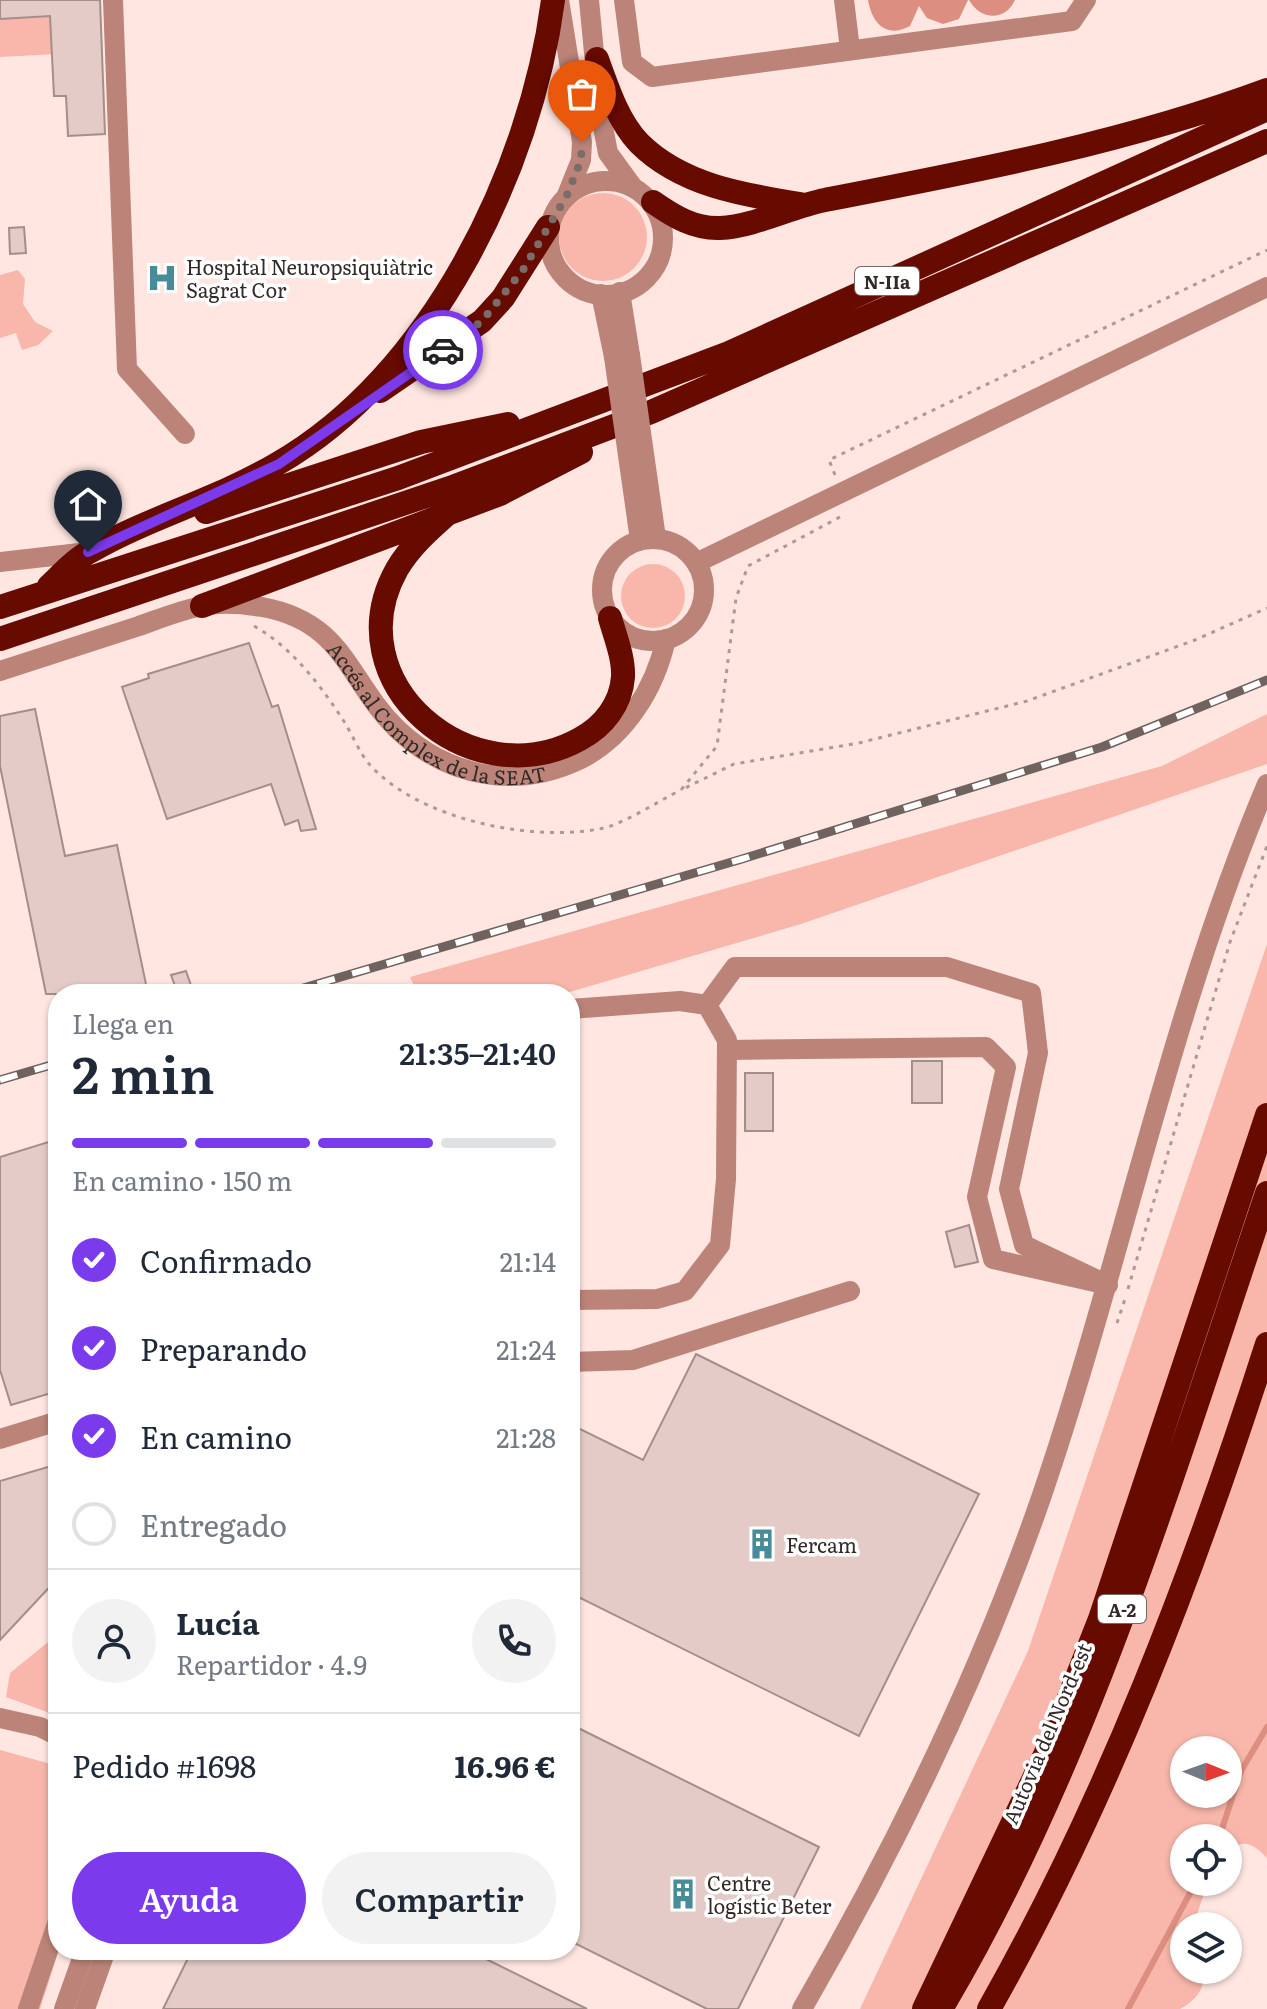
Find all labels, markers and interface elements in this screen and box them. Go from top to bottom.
pin [548,60,616,142]
icon: bag [560,72,604,116]
place label: Hospital Neuropsiquiàtric Sagrat Cor [186,251,433,304]
hospital icon: Hospital Neuropsiquiàtric Sagrat Cor [145,261,179,295]
road number: N-IIa [855,267,919,295]
courier [403,310,483,390]
icon: car [421,328,465,372]
pin [54,470,122,552]
icon: home [66,482,110,526]
street label: Accés al Complex de la SEAT [321,634,549,791]
text: Llega en [72,1003,174,1042]
text: 21:35–21:40 [399,1030,556,1074]
text: 2 min [72,1033,215,1110]
text: En camino · 150 m [72,1160,292,1199]
icon: check [72,1238,116,1282]
text: Confirmado [140,1238,312,1282]
text: 21:14 [500,1241,556,1280]
icon: check [72,1326,116,1370]
text: Preparando [140,1326,307,1370]
text: 21:24 [496,1329,556,1368]
icon: check [72,1414,116,1458]
text: En camino [140,1414,292,1458]
text: 21:28 [496,1417,556,1456]
text: Entregado [140,1502,287,1546]
building icon: Fercam [745,1527,779,1561]
place label: Fercam [786,1529,857,1559]
road number: A-2 [1098,1595,1146,1623]
button: person [72,1599,156,1683]
button: phone [472,1599,556,1683]
text: Lucía [176,1600,260,1644]
street label: Autovia del Nord-est [994,1638,1098,1828]
text: Repartidor · 4.9 [176,1644,367,1683]
north arrow [1170,1736,1242,1808]
map controls [1170,1736,1242,1984]
text: Pedido #1698 [72,1743,256,1787]
text: 16.96 € [455,1743,556,1787]
button: locate [1170,1824,1242,1896]
button: Ayuda [72,1852,306,1944]
button: Compartir [322,1852,556,1944]
place label: Centre logístic Beter [707,1867,832,1920]
building icon: Centre logístic Beter [666,1877,700,1911]
button: layers [1170,1912,1242,1984]

